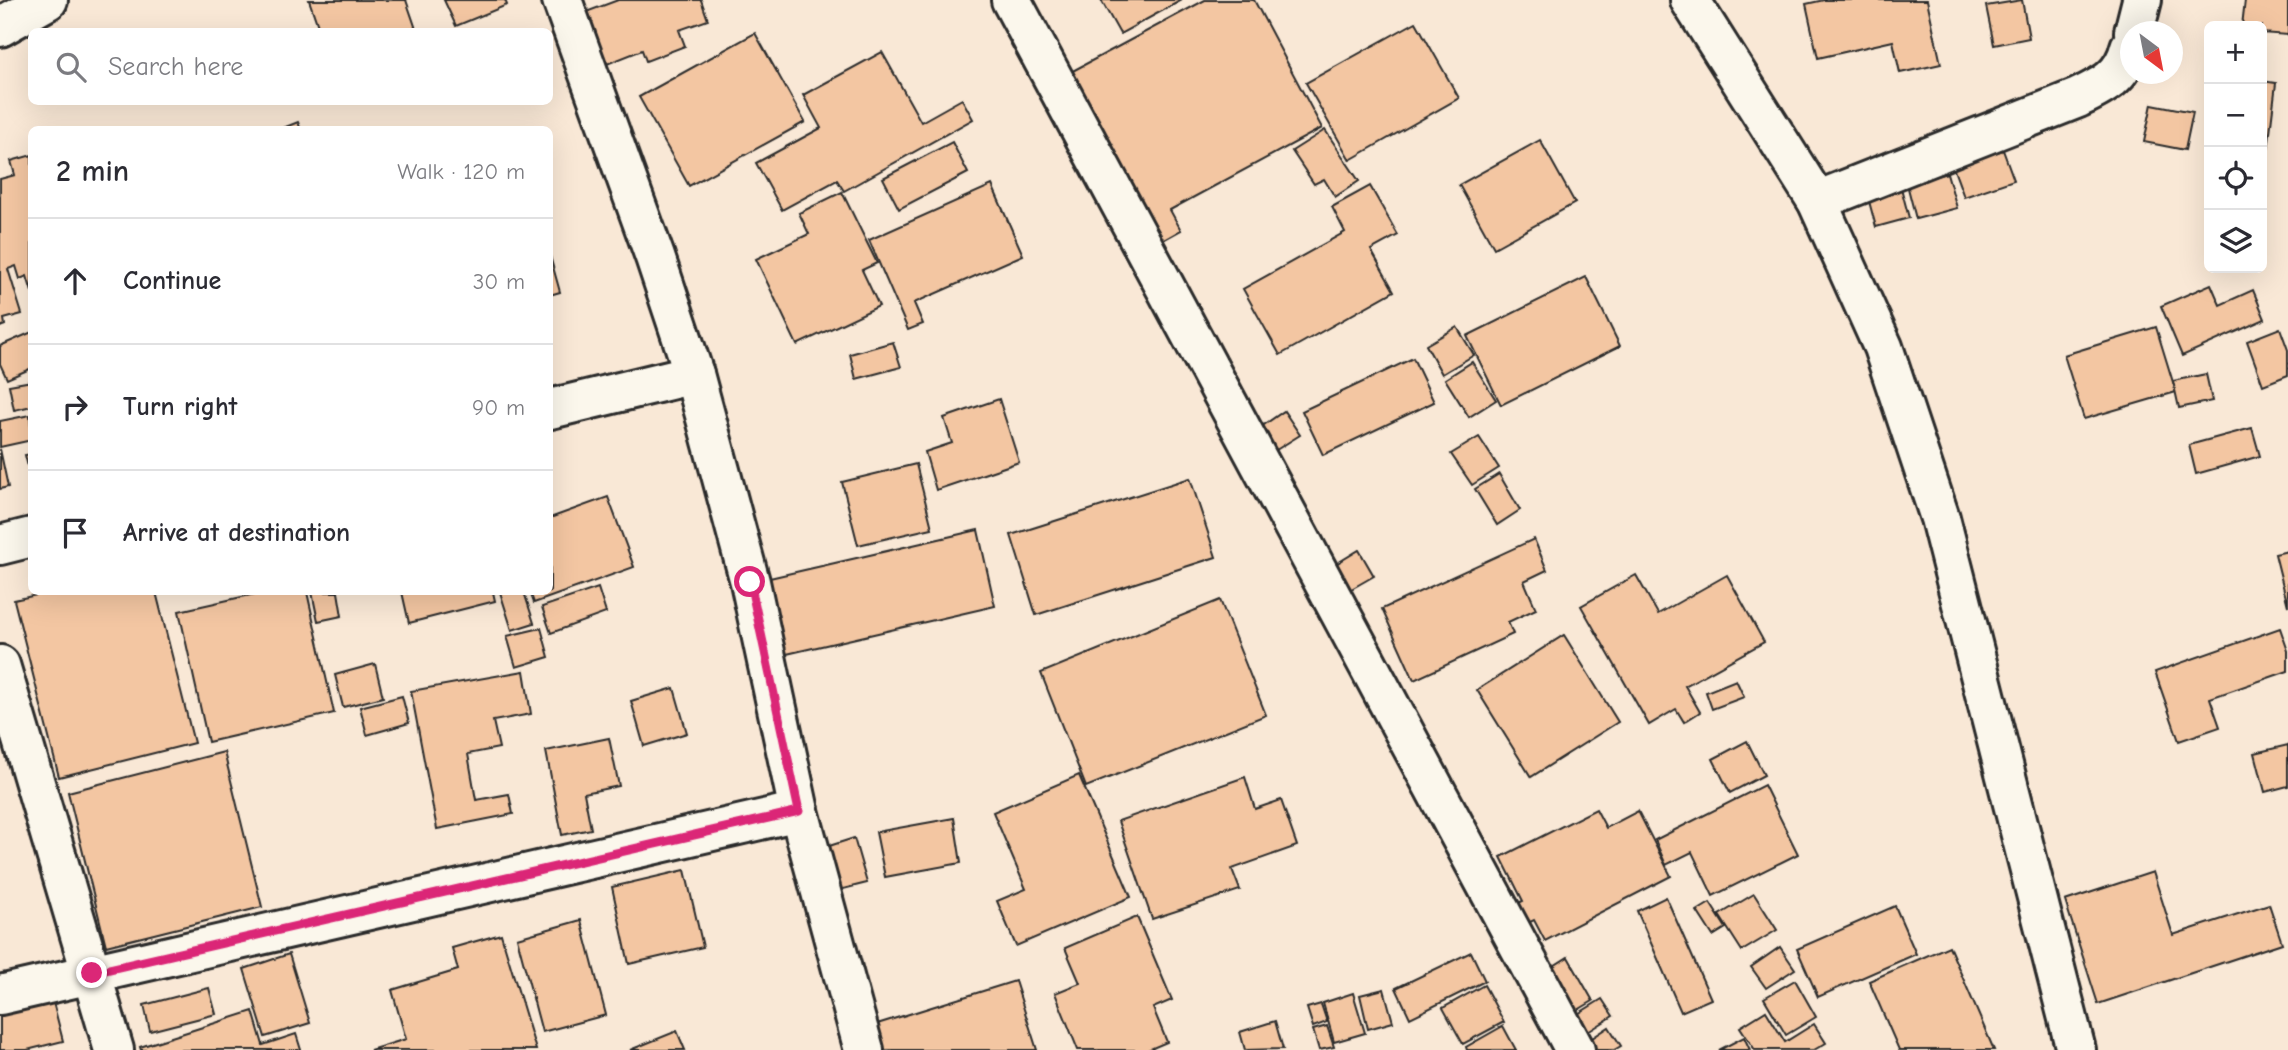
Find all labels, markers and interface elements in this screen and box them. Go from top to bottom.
north arrow [2120,21,2183,84]
map controls [2204,21,2267,273]
button: + [2204,21,2267,84]
search box [28,28,553,105]
icon: search [52,48,90,86]
text: Search here [108,52,243,82]
button: − [2204,84,2267,147]
button: locate [2204,147,2267,210]
text: 2 min [56,154,129,189]
text: Walk · 120 m [397,158,525,185]
button: layers [2204,210,2267,273]
icon: ahead [56,262,94,300]
text: Continue [123,266,221,296]
text: 30 m [473,268,525,295]
icon: right [56,388,94,426]
text: Turn right [123,392,237,422]
text: 90 m [472,394,525,421]
icon: arrive [56,514,94,552]
text: Arrive at destination [123,518,350,548]
route start [734,566,765,597]
route end [76,957,107,988]

